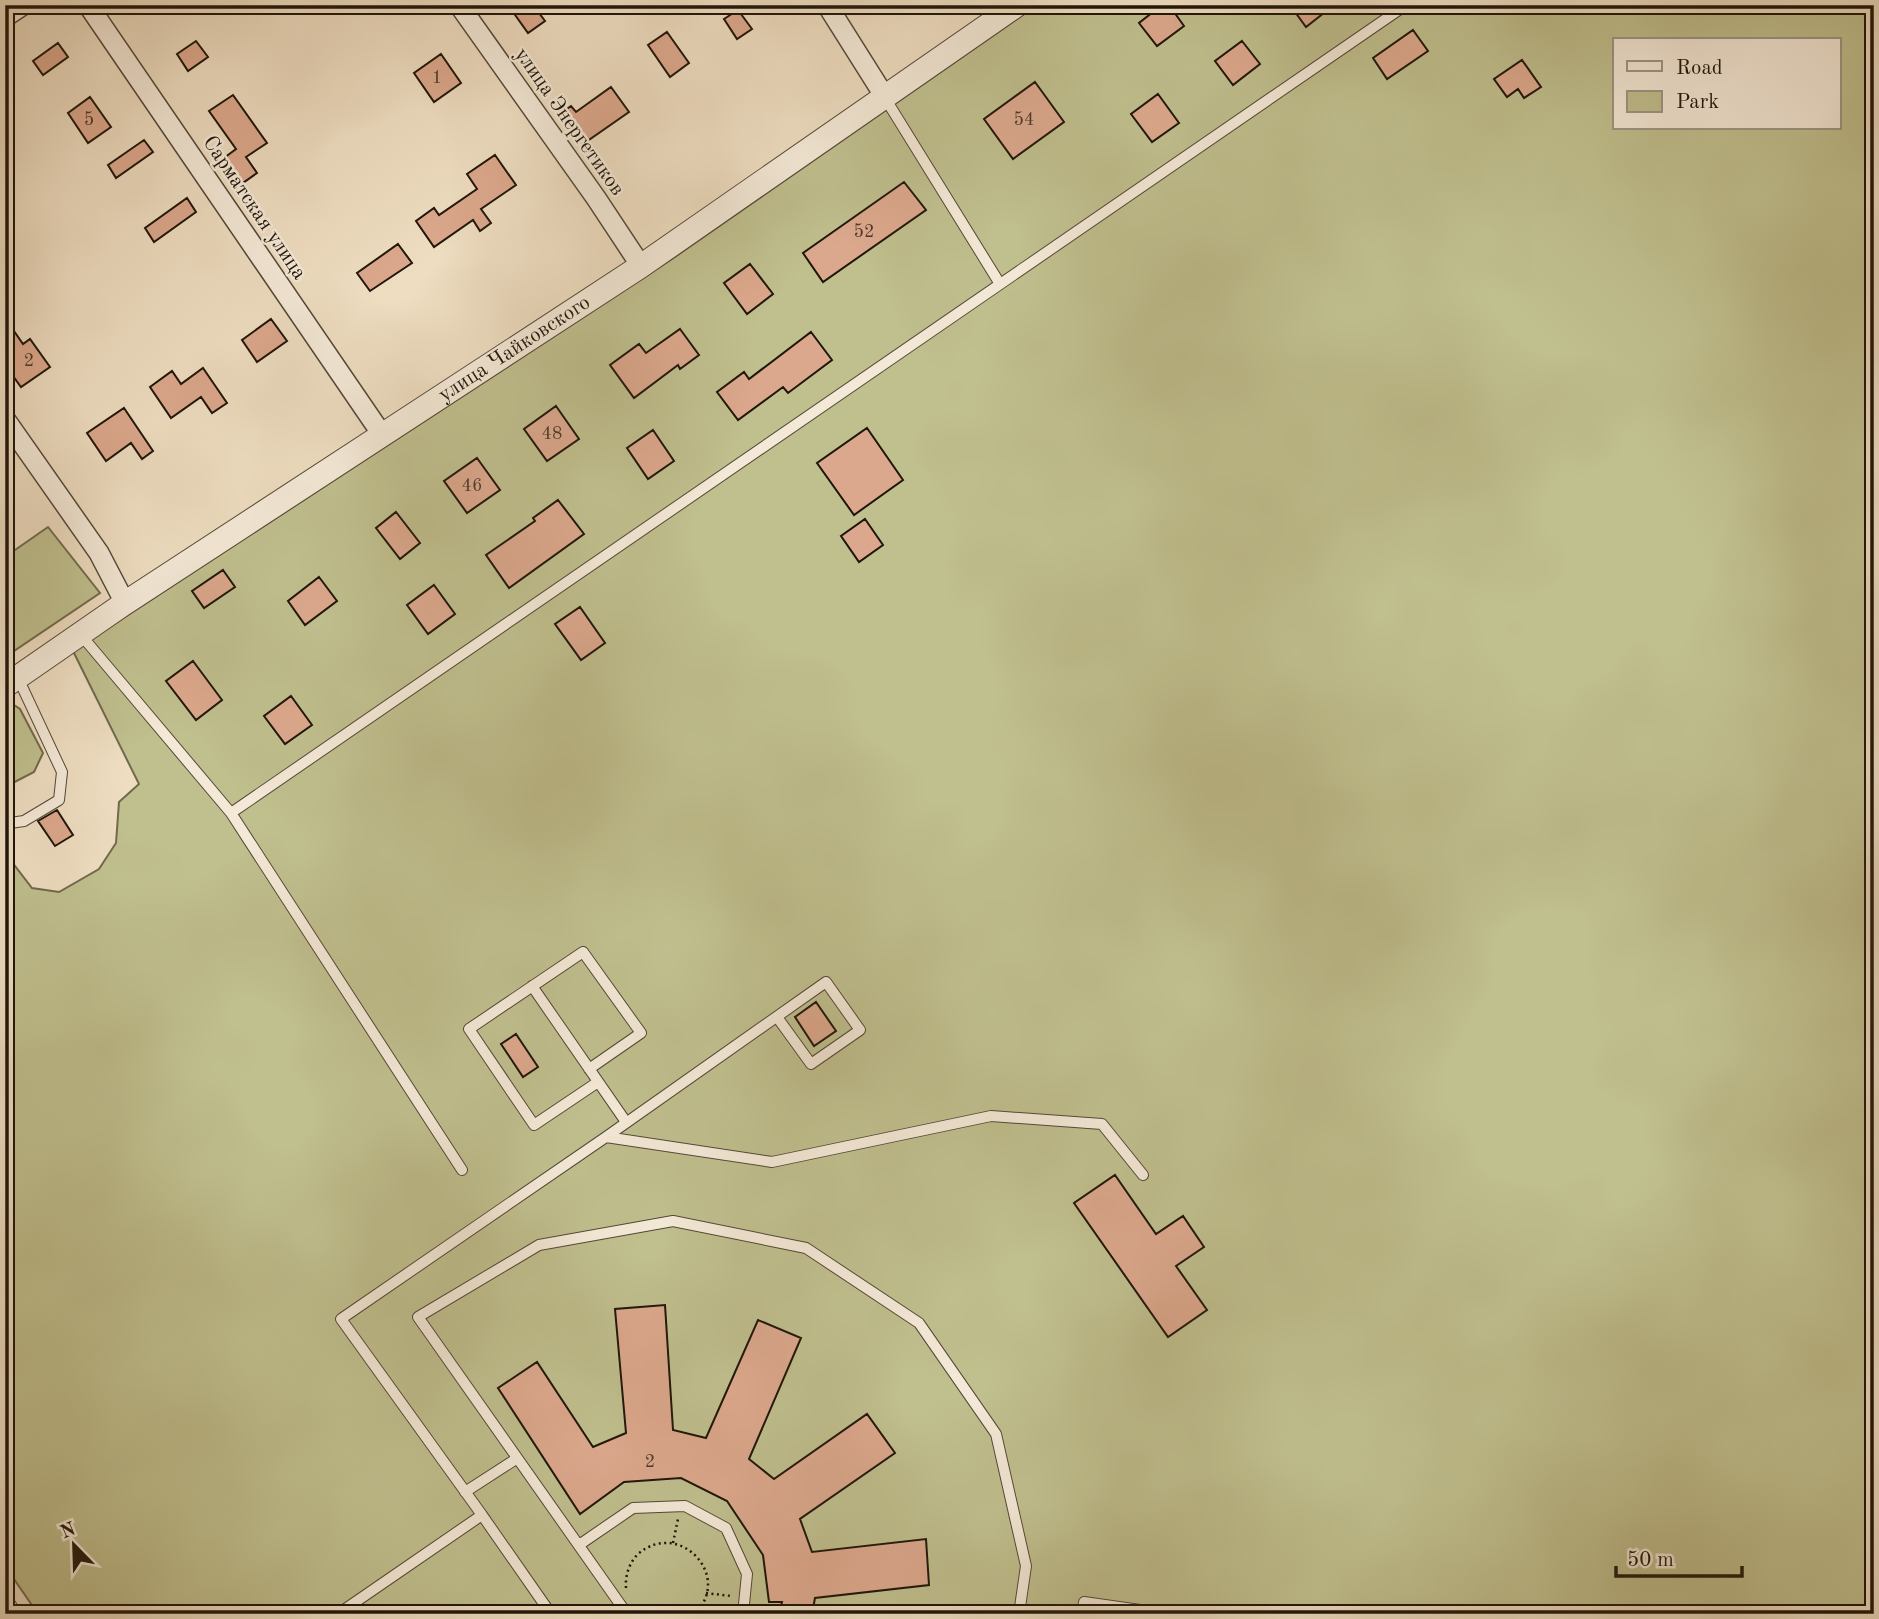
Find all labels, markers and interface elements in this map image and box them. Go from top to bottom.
legend [1613,38,1840,130]
street label: улица Энергетиков [510,44,628,200]
text: Road [1676,58,1723,79]
house number: 1 [432,69,442,87]
text: Park [1676,92,1719,113]
house number: 5 [84,111,94,129]
house number: 54 [1014,111,1034,129]
street label: Сарматская улица [198,132,310,284]
house number: 52 [854,223,874,241]
street label: улица Чайковского [435,292,594,406]
house number: 2 [24,352,34,370]
house number: 48 [542,425,562,443]
house number: 46 [462,477,482,495]
house number: 2 [645,1453,655,1471]
north arrow [38,1510,108,1580]
text: N [58,1520,79,1543]
scale bar [1616,1535,1742,1579]
text: 50 m [1627,1550,1674,1571]

